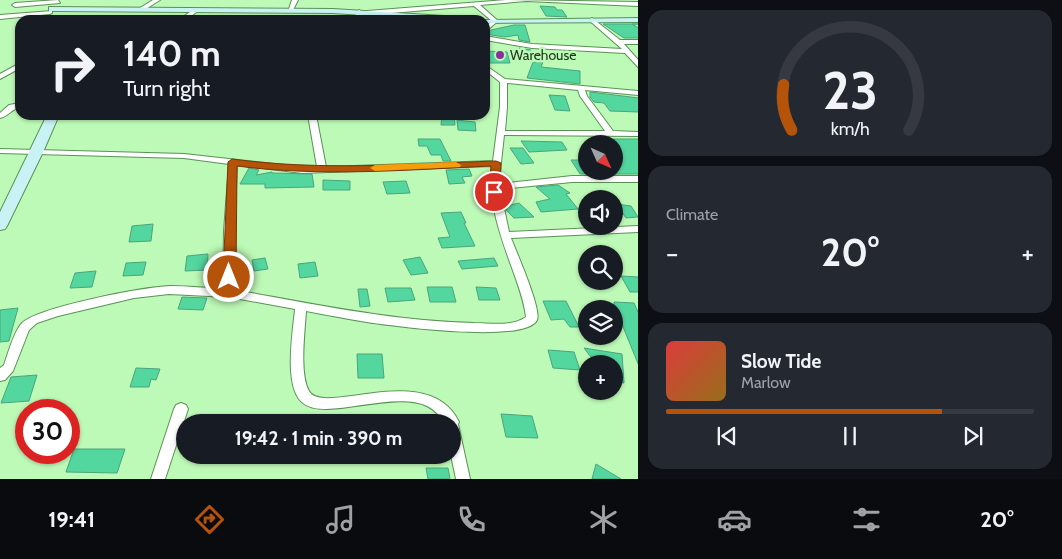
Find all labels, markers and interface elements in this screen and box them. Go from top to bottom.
text: 140 m [123,32,221,75]
icon: right [40,35,105,100]
place label: Warehouse [510,46,576,64]
marker: Warehouse [494,49,506,61]
text: 23 [822,59,878,122]
text: Turn right [123,75,210,102]
text: km/h [830,118,870,139]
north arrow [578,135,622,180]
map controls [578,135,623,400]
pin [473,171,515,213]
icon: arrive [480,178,508,206]
button: sound [578,190,623,235]
text: Climate [666,205,718,224]
text: 20° [821,229,879,276]
text: − [666,236,678,270]
text: + [1022,236,1034,270]
button: search [578,245,623,290]
position arrow [202,250,254,302]
button: layers [578,300,623,345]
text: Slow Tide [741,350,821,373]
button: + [578,355,623,400]
text: Marlow [741,373,791,392]
speed limit sign: 30 [15,399,80,464]
icon: previous [713,422,741,450]
icon: pause [836,422,864,450]
icon: next [959,422,987,450]
text: 19:42 · 1 min · 390 m [235,427,402,450]
icon: directions [192,502,227,537]
icon: music [323,502,358,537]
icon: phone [454,502,489,537]
icon: climate [586,502,621,537]
icon: car [717,502,752,537]
icon: filters [849,502,884,537]
text: 19:41 [48,506,95,533]
text: 20° [980,506,1014,533]

